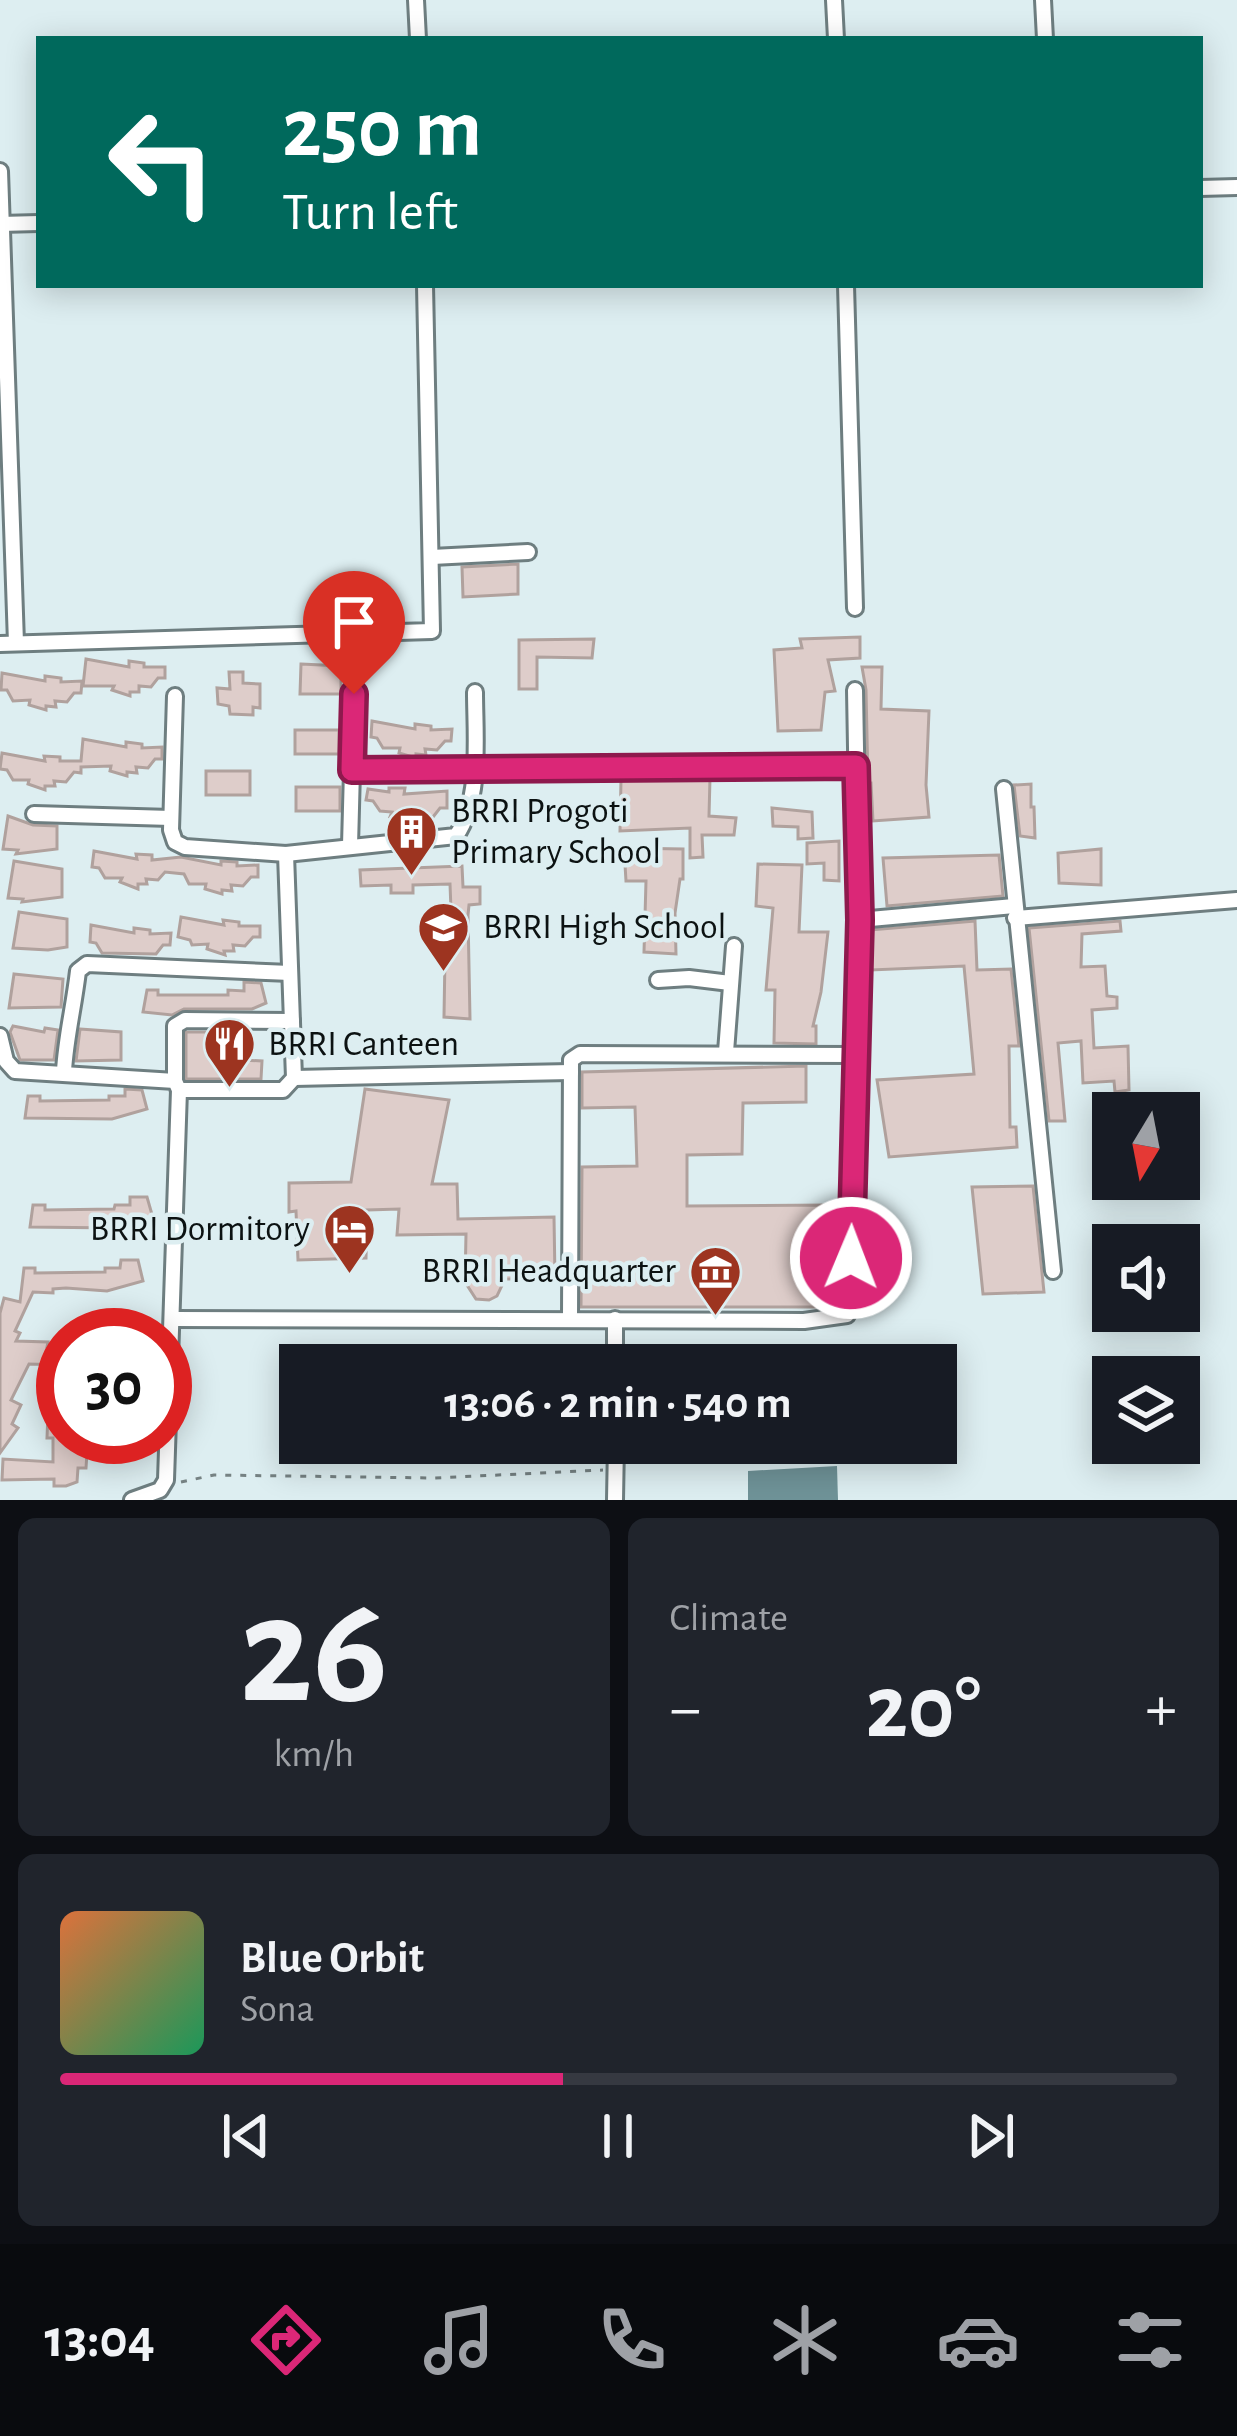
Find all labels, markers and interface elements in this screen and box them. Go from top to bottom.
icon: left [84,84,240,240]
text: 250 m [282,88,482,172]
text: Turn left [282,186,458,240]
pin [303,571,405,694]
icon: arrive [321,589,387,655]
place label: BRRI Progoti Primary School [451,793,661,870]
building icon: BRRI Progoti Primary School [384,804,440,878]
school or university icon: BRRI High School [416,899,472,973]
place label: BRRI High School [483,909,727,945]
restaurant icon: BRRI Canteen [201,1016,257,1090]
place label: BRRI Canteen [268,1026,459,1062]
north arrow [1092,1092,1200,1200]
map controls [1092,1092,1200,1464]
position arrow [788,1195,914,1321]
hotel icon: BRRI Dormitory [321,1201,377,1275]
place label: BRRI Dormitory [90,1211,310,1247]
button: sound [1092,1224,1200,1332]
museum icon: BRRI Headquarter [687,1243,743,1317]
place label: BRRI Headquarter [422,1253,676,1289]
speed limit sign: 30 [36,1308,192,1464]
button: layers [1092,1356,1200,1464]
text: 13:06 · 2 min · 540 m [444,1381,792,1426]
text: 26 [239,1575,388,1731]
text: Climate [670,1599,788,1638]
text: 20° [865,1664,981,1754]
text: − [670,1676,701,1742]
text: + [1145,1676,1177,1742]
text: km/h [274,1735,354,1774]
text: Blue Orbit [240,1936,424,1981]
text: Sona [240,1990,315,2029]
icon: previous [213,2103,279,2169]
icon: pause [585,2103,651,2169]
icon: next [958,2103,1024,2169]
icon: directions [244,2298,328,2382]
icon: music [417,2298,501,2382]
icon: phone [590,2298,674,2382]
icon: climate [763,2298,847,2382]
icon: car [936,2298,1020,2382]
icon: filters [1108,2298,1192,2382]
text: 13:04 [44,2313,155,2367]

